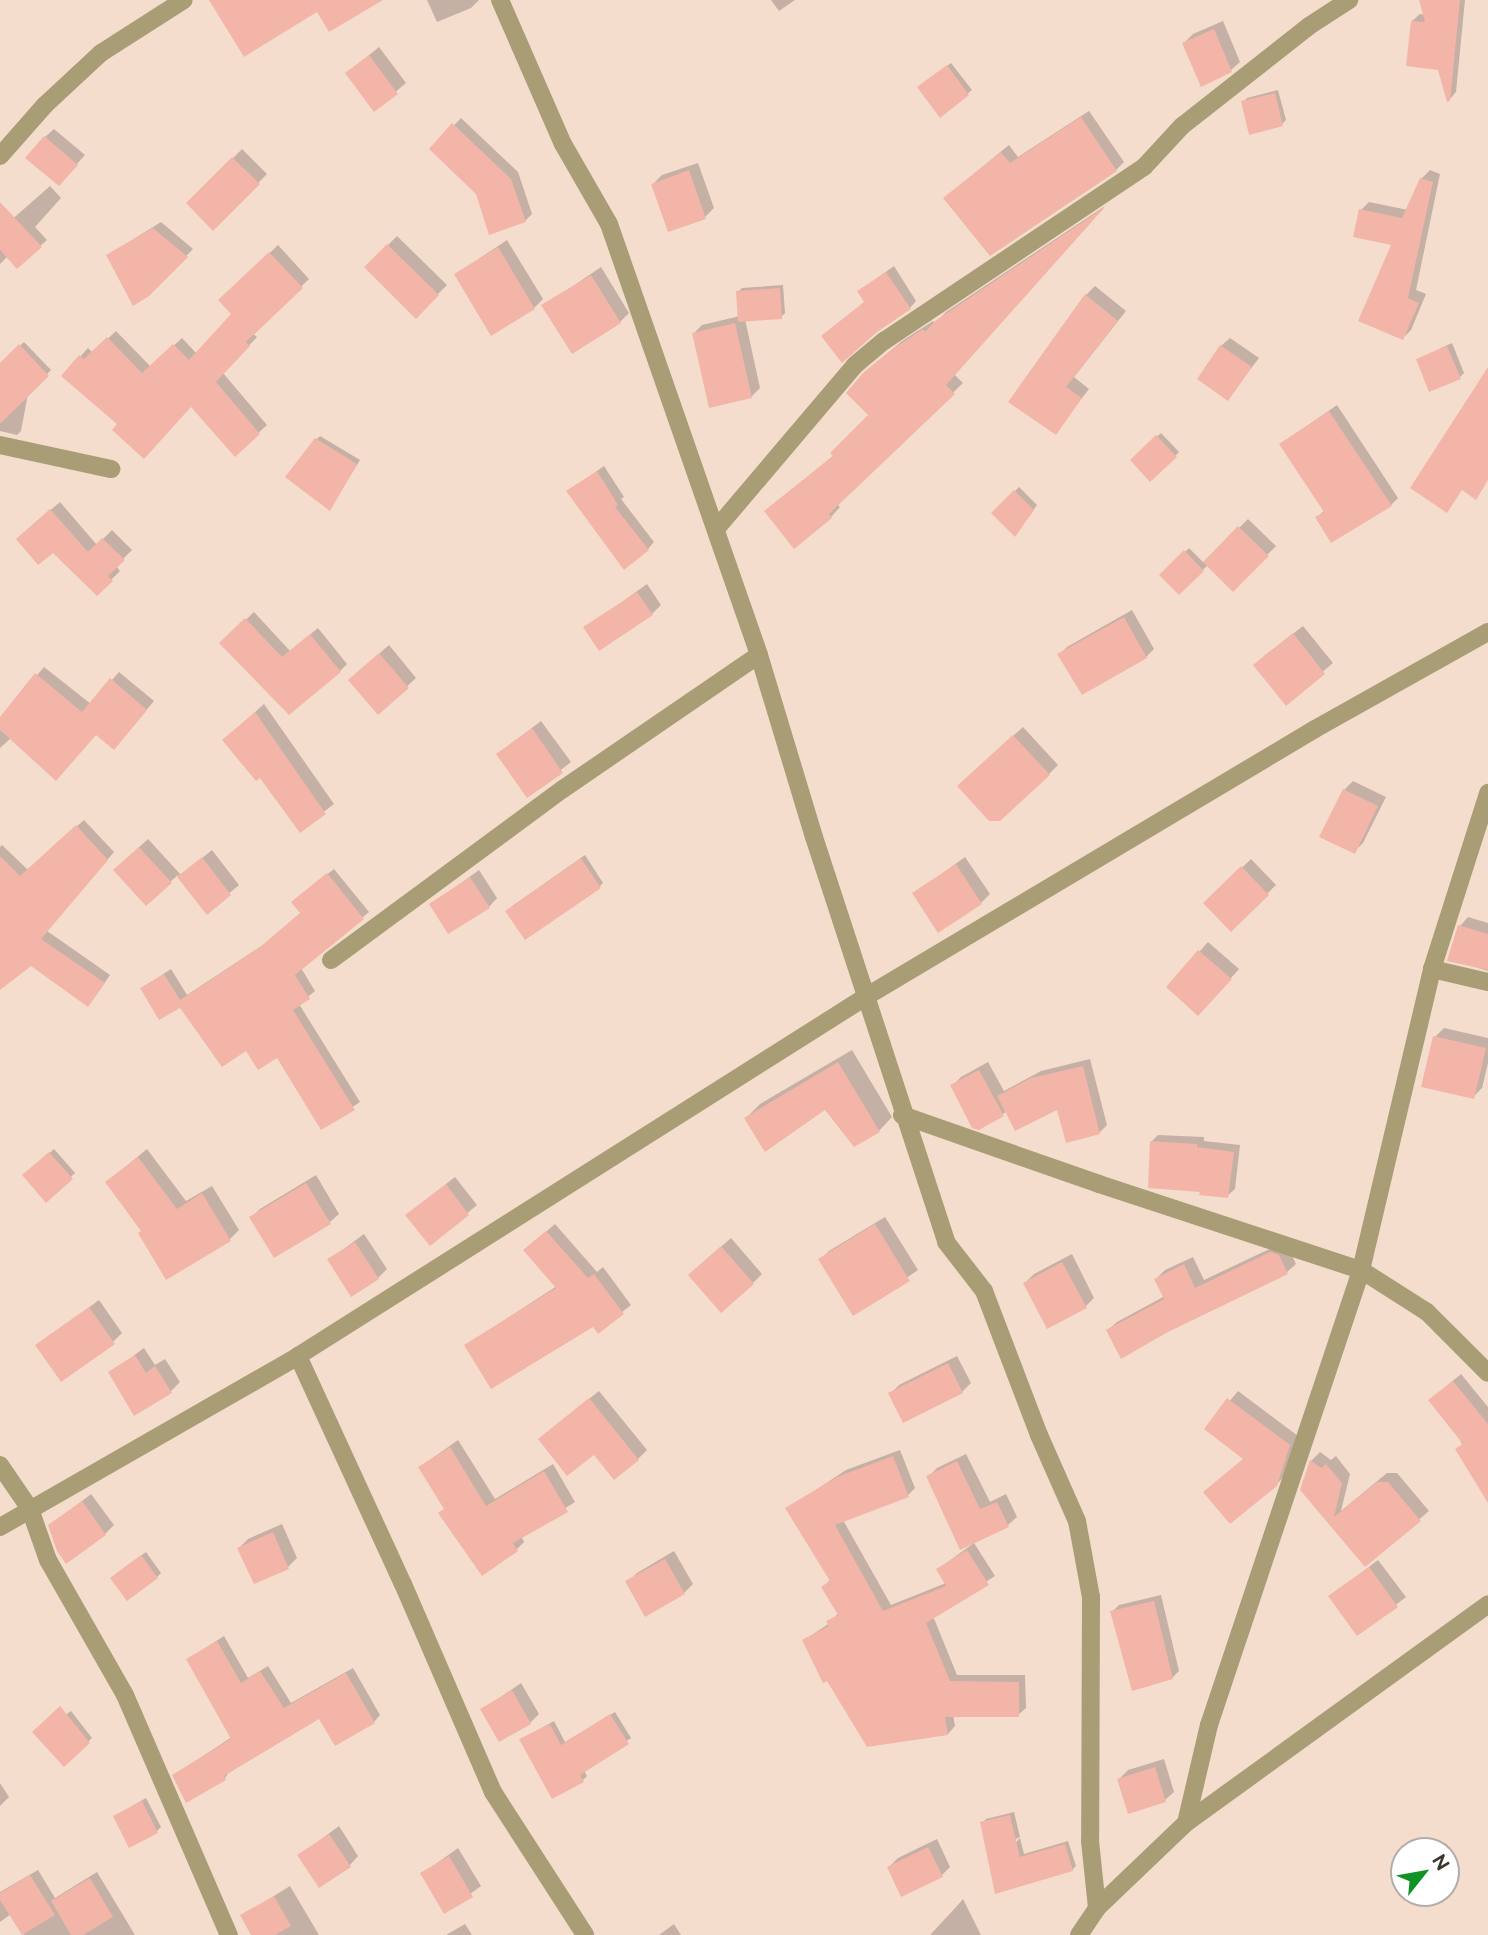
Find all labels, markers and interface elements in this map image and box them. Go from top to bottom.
north arrow [1390,1837,1460,1907]
text: N [1428,1850,1454,1874]

